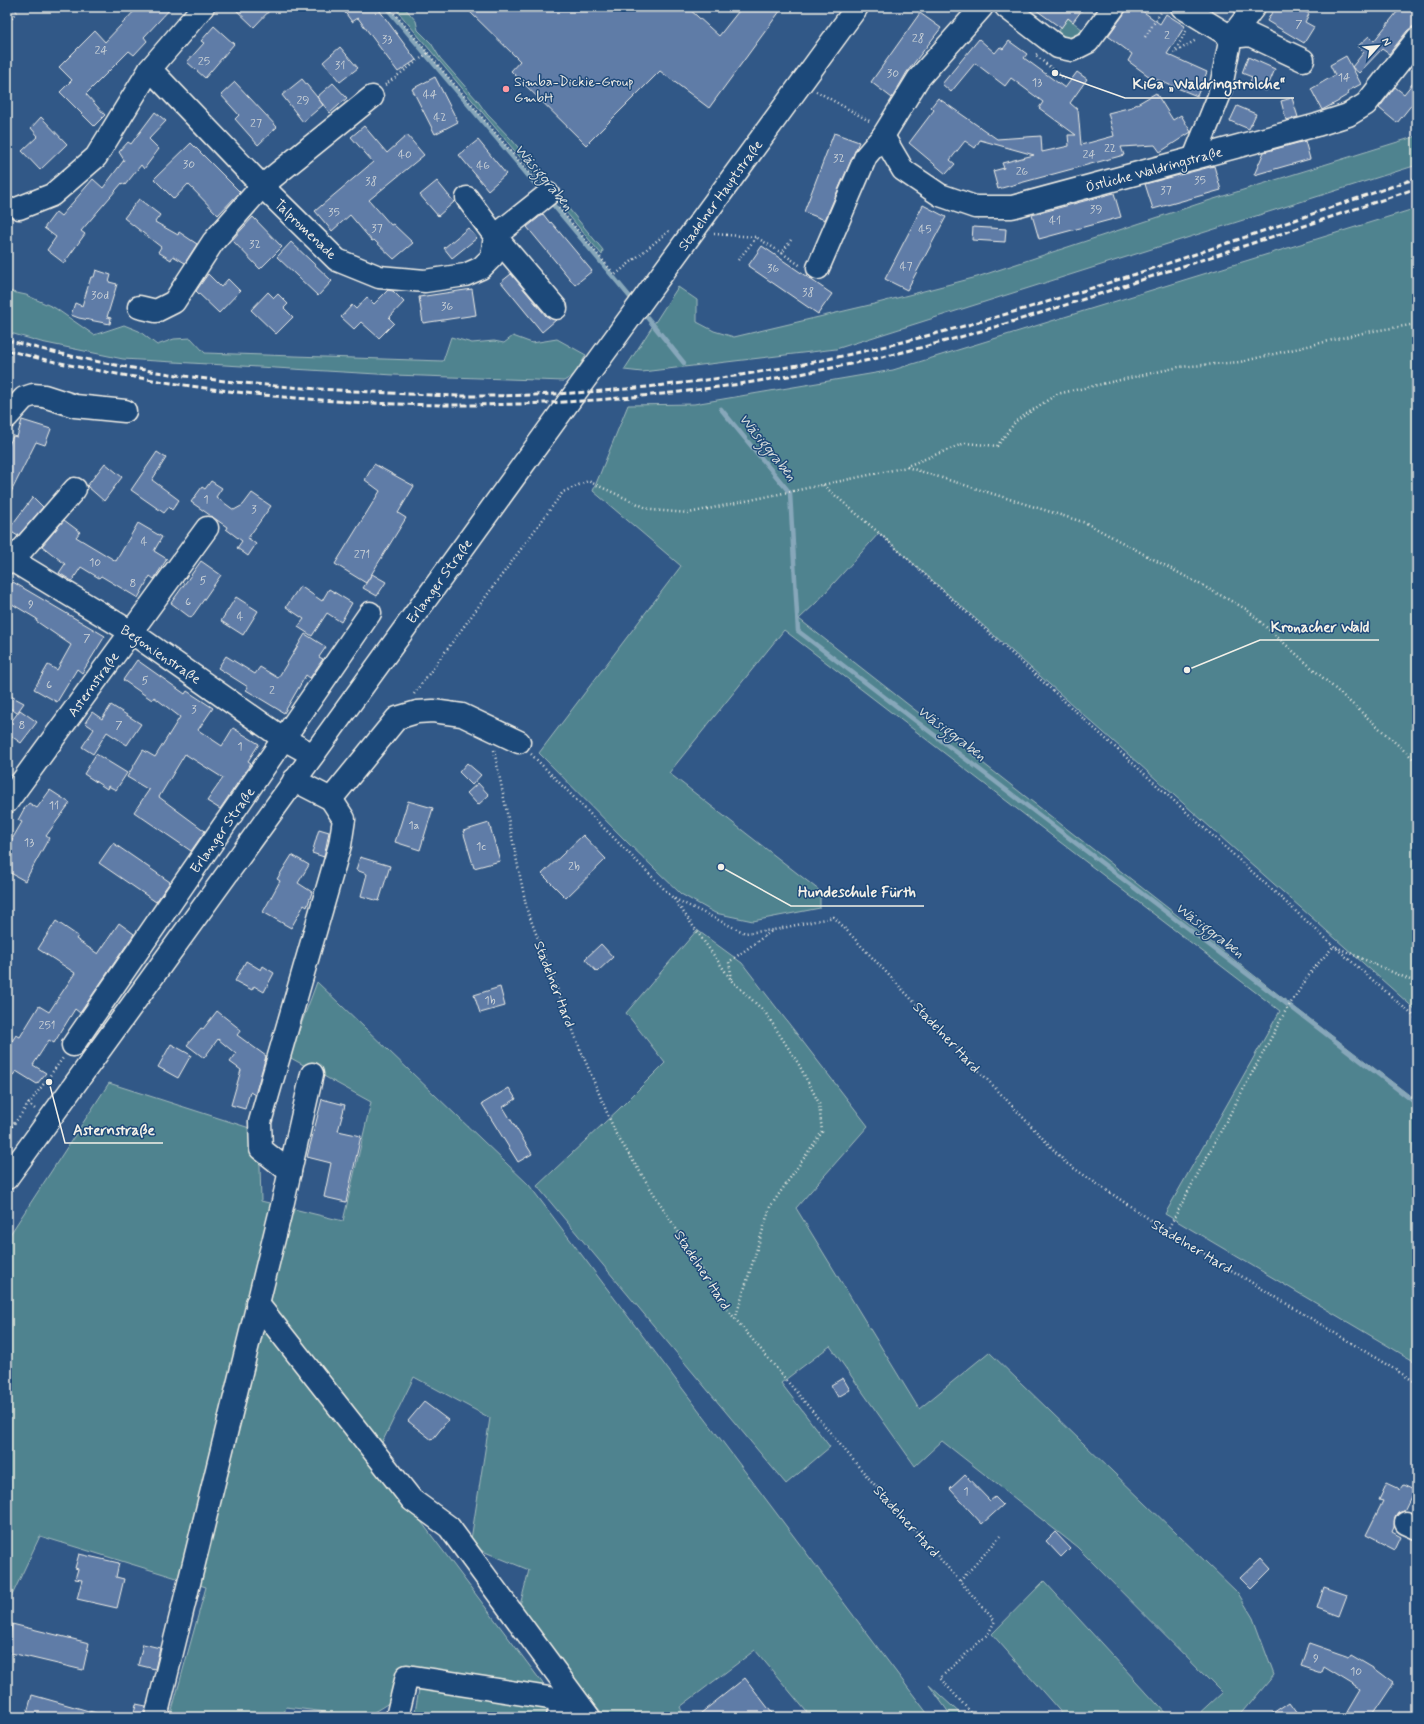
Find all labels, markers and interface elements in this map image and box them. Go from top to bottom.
house number: 7 [1295,17,1303,33]
north arrow [1358,26,1398,66]
house number: 2 [1164,28,1170,44]
house number: 28 [912,31,924,47]
house number: 33 [382,32,392,48]
text: N [1378,35,1394,48]
house number: 24 [94,43,108,59]
house number: 25 [198,54,210,70]
house number: 31 [335,58,345,74]
house number: 30 [887,66,899,82]
house number: 14 [1338,70,1350,86]
callout: KiGa „Waldringstrolche“ [1125,71,1294,98]
place label: Simba-Dickie-Group GmbH [514,73,634,107]
house number: 13 [1032,75,1042,91]
text: KiGa „Waldringstrolche“ [1133,75,1286,97]
marker: Simba-Dickie-Group GmbH [501,84,511,94]
house number: 44 [423,87,437,103]
house number: 29 [296,93,310,109]
house number: 42 [433,110,447,126]
house number: 27 [250,116,262,132]
street label: Stadelner Hauptstraße [674,136,767,255]
water label: Wäsiggraben [508,140,577,217]
house number: 22 [1104,141,1116,157]
street label: Östliche Waldringstraße [1084,143,1225,198]
house number: 40 [398,147,412,163]
house number: 24 [1082,147,1096,163]
house number: 32 [833,151,845,167]
house number: 30 [183,157,195,173]
house number: 46 [476,158,490,174]
house number: 26 [1016,164,1029,180]
house number: 35 [1194,173,1206,189]
house number: 38 [365,174,377,190]
house number: 37 [1160,183,1172,199]
street label: Talpromenade [270,196,341,264]
house number: 39 [1090,202,1102,218]
house number: 35 [328,205,340,221]
house number: 41 [1049,213,1061,229]
house number: 37 [371,221,383,237]
house number: 45 [918,222,932,238]
house number: 32 [249,237,261,253]
house number: 47 [899,259,913,275]
house number: 36 [767,261,779,277]
house number: 38 [802,285,814,301]
house number: 30d [91,288,109,304]
house number: 36 [441,299,453,315]
water label: Wäsiggraben [732,410,801,487]
house number: 1 [203,492,209,508]
house number: 3 [251,502,257,518]
house number: 4 [141,534,148,550]
street label: Erlanger Straße [403,535,477,628]
house number: 271 [354,547,370,563]
house number: 10 [89,555,101,571]
house number: 5 [199,573,207,589]
house number: 8 [130,576,136,592]
house number: 6 [185,594,191,610]
house number: 9 [28,597,34,613]
house number: 4 [237,609,244,625]
callout: Kronacher Wald [1260,613,1379,640]
text: Kronacher Wald [1271,618,1369,638]
street label: Begonienstraße [116,621,204,690]
house number: 7 [83,631,91,647]
street label: Asternstraße [64,648,124,721]
house number: 5 [141,673,149,689]
house number: 6 [46,677,52,693]
house number: 2 [269,683,275,699]
water label: Wäsiggraben [912,701,990,768]
house number: 3 [191,702,197,718]
house number: 8 [19,718,25,734]
house number: 7 [115,718,123,734]
house number: 1 [237,739,243,755]
street label: Erlanger Straße [186,784,259,877]
house number: 11 [49,798,59,814]
house number: 1a [408,818,420,834]
house number: 13 [24,835,34,851]
house number: 1c [476,839,486,855]
house number: 2b [568,859,580,875]
callout: Hundeschule Fürth [791,879,924,906]
text: Hundeschule Fürth [798,883,916,903]
water label: Wäsiggraben [1170,898,1248,965]
street label: Stadelner Hard [529,939,579,1030]
house number: 1b [484,993,496,1009]
street label: Stadelner Hard [909,998,984,1077]
house number: 251 [39,1018,55,1034]
callout: Asternstraße [65,1116,163,1143]
text: Asternstraße [73,1121,156,1141]
street label: Stadelner Hard [1148,1216,1235,1278]
street label: Stadelner Hard [670,1228,734,1314]
street label: Stadelner Hard [869,1482,943,1561]
house number: 1 [963,1484,969,1500]
house number: 9 [1313,1651,1319,1667]
house number: 10 [1350,1664,1362,1680]

